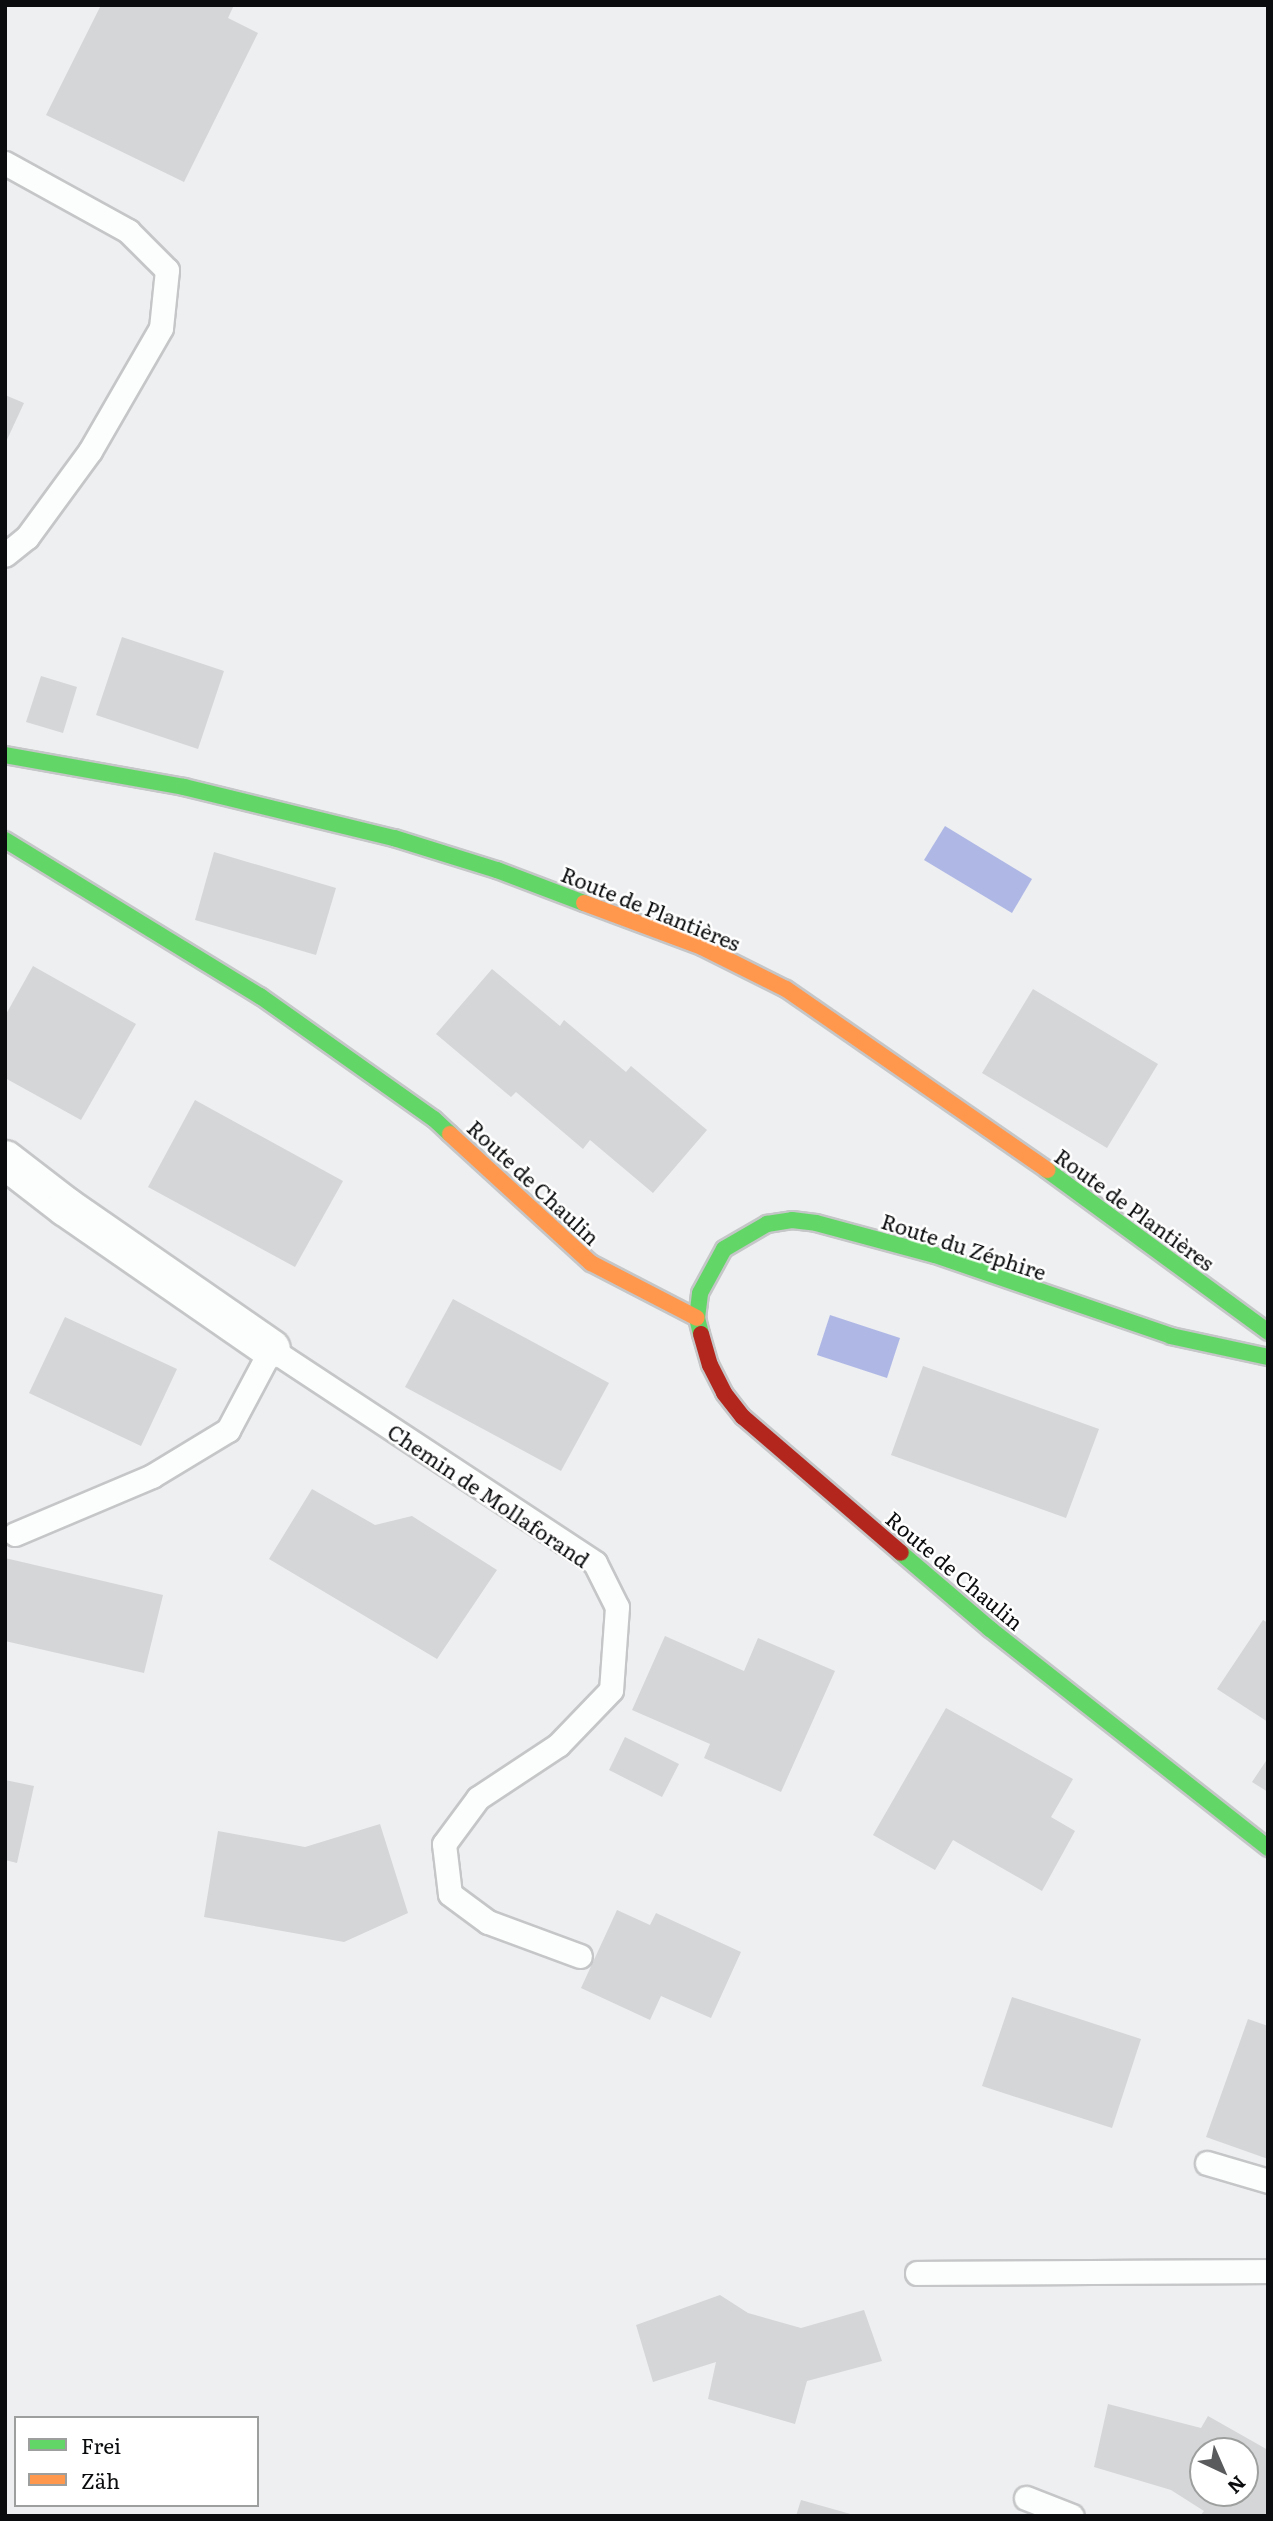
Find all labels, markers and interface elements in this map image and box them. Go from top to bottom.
street label: Route de Plantières [558,861,744,955]
street label: Route de Chaulin [463,1114,605,1250]
street label: Route de Plantières [1050,1143,1220,1275]
street label: Route du Zéphire [878,1207,1050,1285]
street label: Chemin de Mollaforand [383,1418,595,1572]
street label: Route de Chaulin [881,1505,1029,1635]
legend [14,2416,259,2507]
text: Frei [81,2429,121,2460]
north arrow [1189,2437,1259,2507]
text: Zäh [81,2464,120,2495]
text: N [1222,2470,1253,2501]

